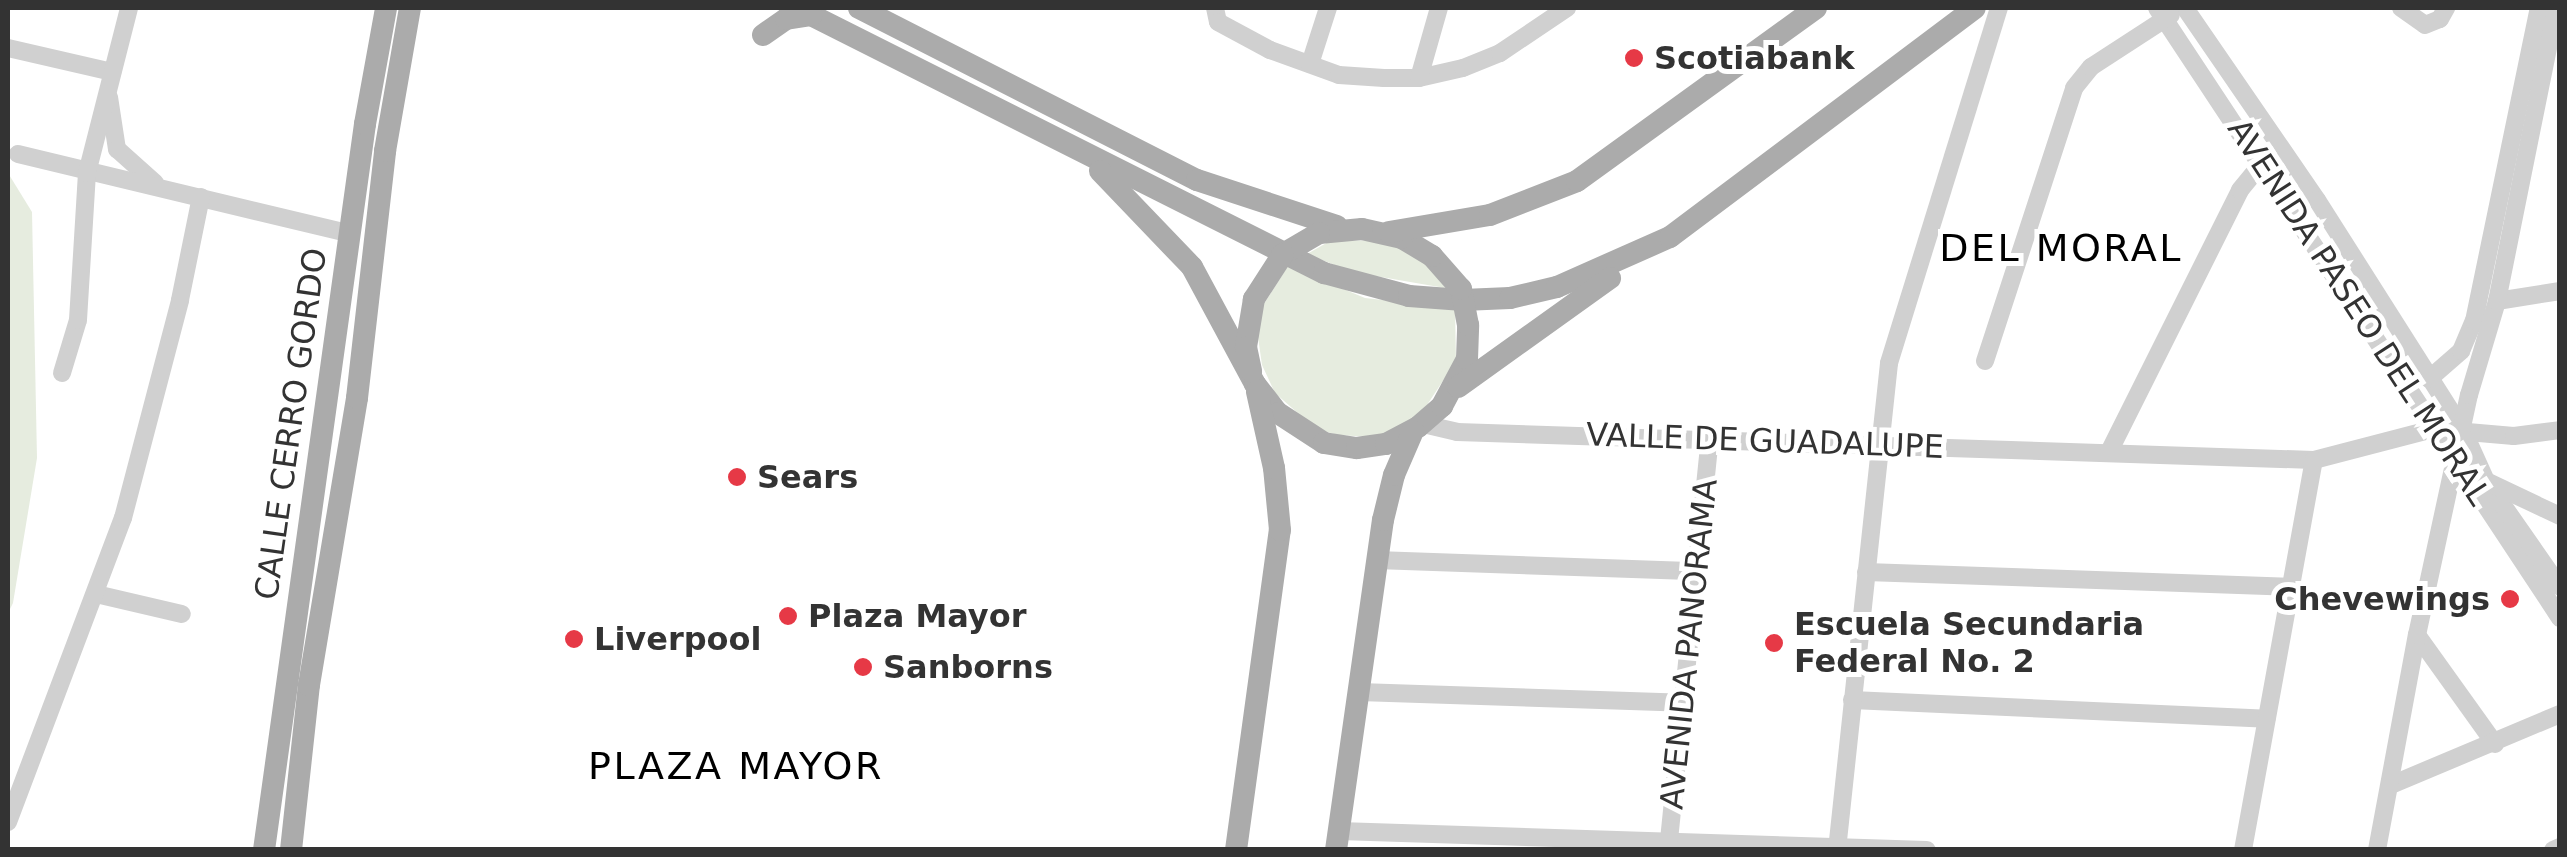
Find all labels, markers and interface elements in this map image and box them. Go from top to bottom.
place label: Scotiabank [1654,39,1854,77]
marker: Scotiabank [1623,47,1645,69]
street label: AVENIDA PASEO DEL MORAL [2220,112,2498,512]
district label: DEL MORAL [1939,226,2183,272]
street label: CALLE CERRO GORDO [247,246,335,602]
street label: VALLE DE GUADALUPE [1585,416,1945,466]
place label: Sears [757,458,858,496]
marker: Sears [726,466,748,488]
street label: AVENIDA PANORAMA [1653,477,1725,811]
place label: Chevewings [2274,580,2490,618]
marker: Chevewings [2499,588,2521,610]
place label: Plaza Mayor [808,597,1026,635]
marker: Plaza Mayor [777,605,799,627]
place label: Escuela Secundaria Federal No. 2 [1794,606,2144,681]
place label: Liverpool [594,620,762,658]
marker: Liverpool [563,628,585,650]
marker: Escuela Secundaria Federal No. 2 [1763,632,1785,654]
place label: Sanborns [883,648,1053,686]
marker: Sanborns [852,656,874,678]
district label: PLAZA MAYOR [588,744,884,790]

